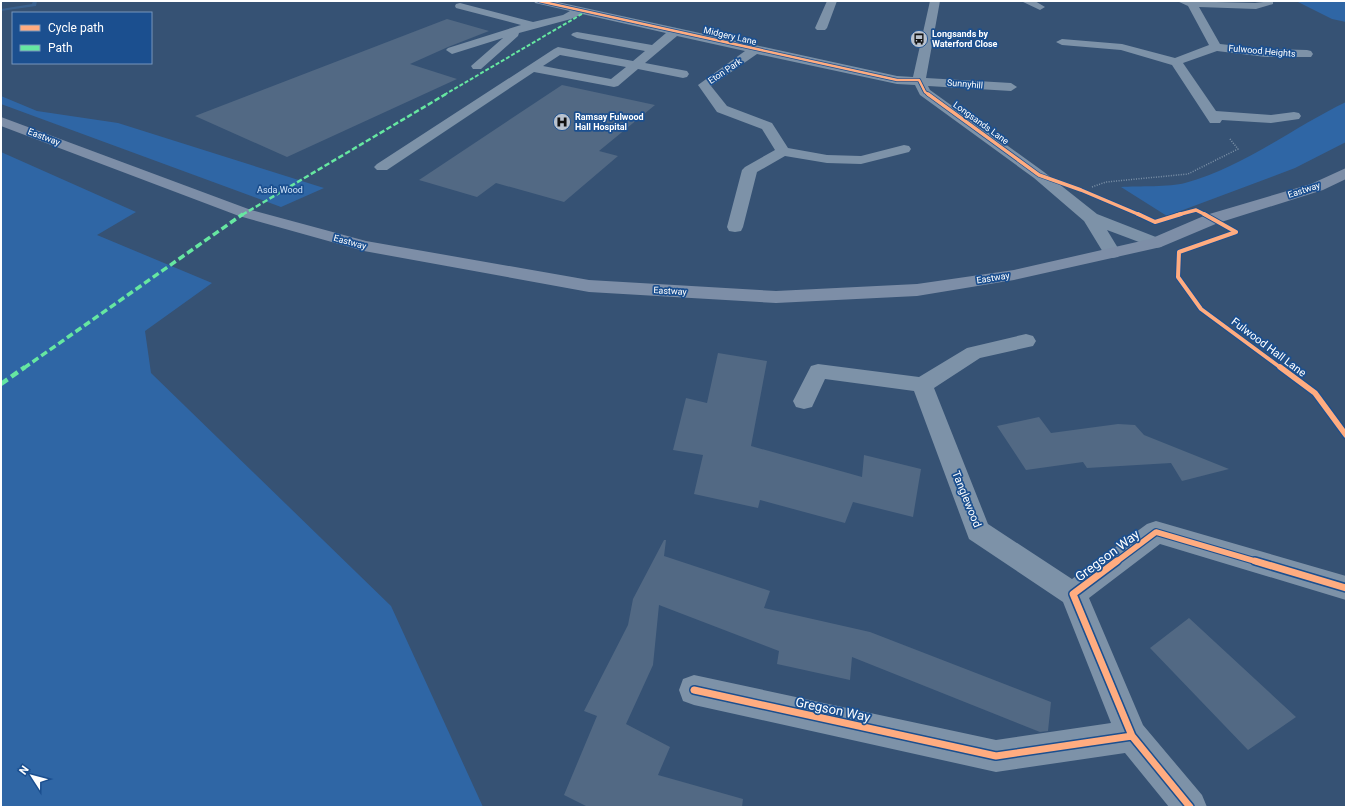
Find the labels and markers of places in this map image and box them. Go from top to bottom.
bus stop icon: Longsands by Waterford Close [909,29,929,49]
place label: Longsands by Waterford Close [932,29,998,49]
hospital icon: Ramsay Fulwood Hall Hospital [552,112,572,132]
place label: Ramsay Fulwood Hall Hospital [575,112,644,132]

